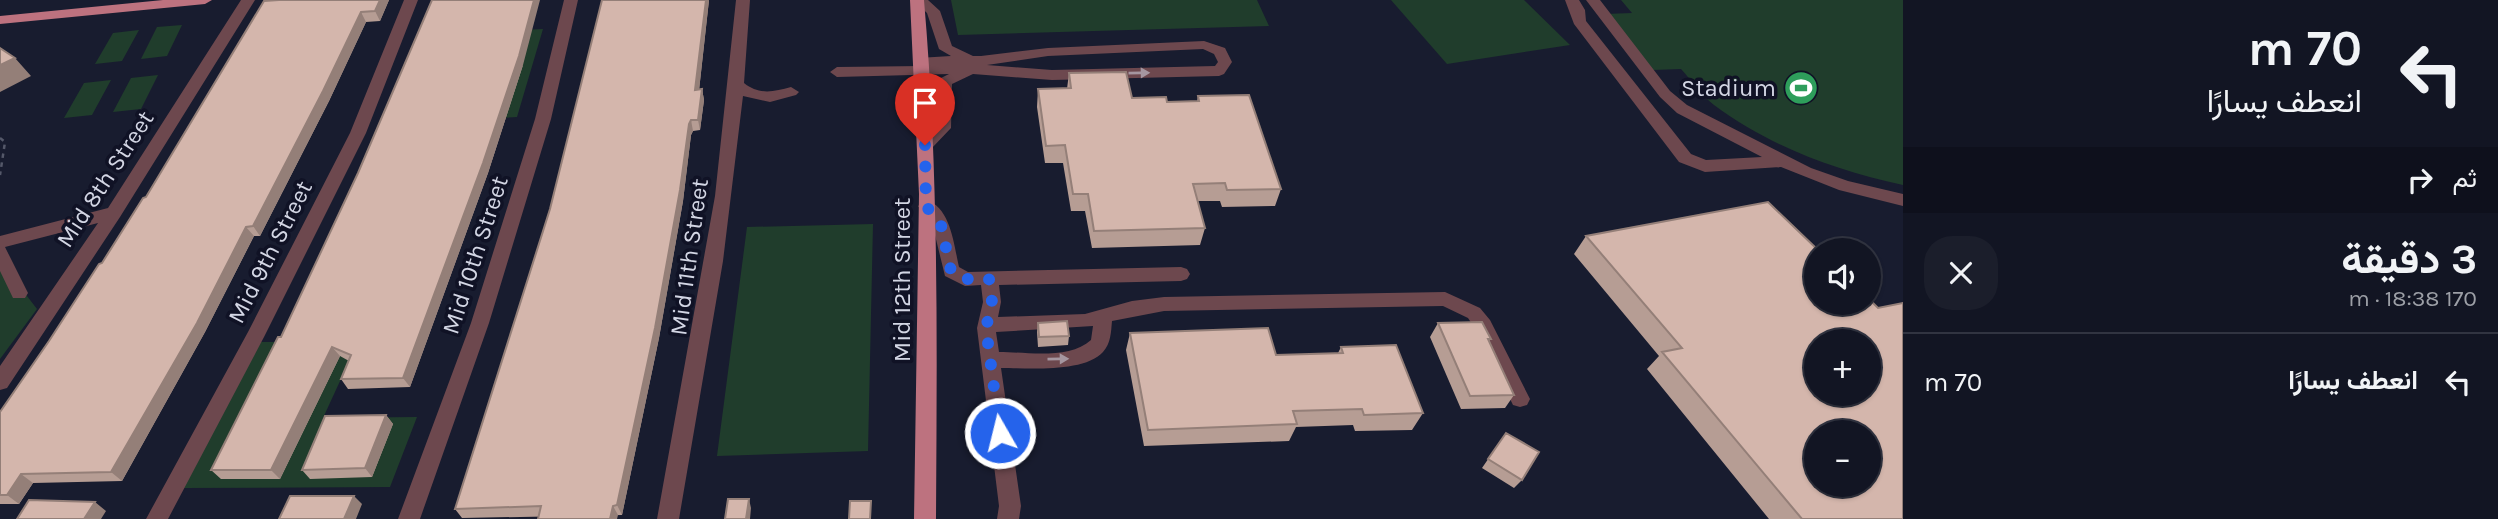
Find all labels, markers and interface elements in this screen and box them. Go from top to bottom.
text: 70 m [2248,20,2362,77]
icon: left [2386,28,2477,119]
one-way arrow [1128,67,1150,79]
sports icon: Stadium [1782,69,1820,107]
pin [895,73,955,145]
place label: Stadium [1681,74,1776,102]
text: انعطف يسارًا [2207,83,2362,120]
icon: arrive [906,84,944,122]
street label: Mid 8th Street [50,105,160,253]
icon: right [2401,161,2439,199]
text: ثم [2453,163,2477,194]
street label: Mid 10th Street [436,172,514,338]
street label: Mid 9th Street [222,176,318,328]
street label: Mid 11th Street [664,177,714,337]
street label: Mid 12th Street [888,198,916,362]
text: 3 دقيقة [2341,234,2477,284]
button: close [1924,236,1998,310]
map controls [1804,238,1881,497]
button: sound [1804,238,1881,315]
text: 170 m · 18:38 [2348,285,2477,312]
button: + [1804,329,1881,406]
one-way arrow [1047,353,1069,365]
icon: left [2439,363,2477,401]
text: انعطف يسارًا [2288,365,2418,396]
text: 70 m [1924,367,1982,398]
position arrow [963,396,1037,470]
button: − [1804,420,1881,497]

